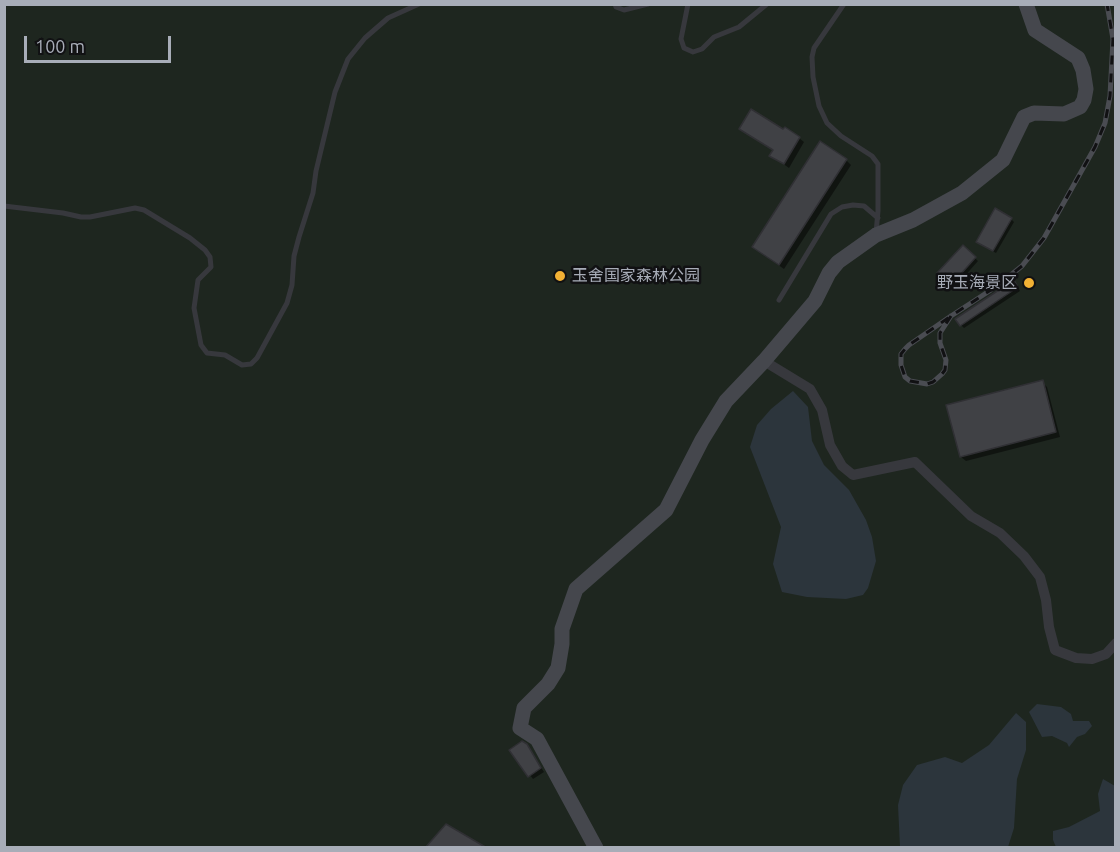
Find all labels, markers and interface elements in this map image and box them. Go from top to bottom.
scale bar [27,24,174,62]
text: 100 m [35,36,85,56]
place label: 玉舍国家森林公园 [572,266,700,286]
marker: 玉舍国家森林公园 [553,269,567,283]
place label: 野玉海景区 [937,273,1017,293]
marker: 野玉海景区 [1022,276,1036,290]

